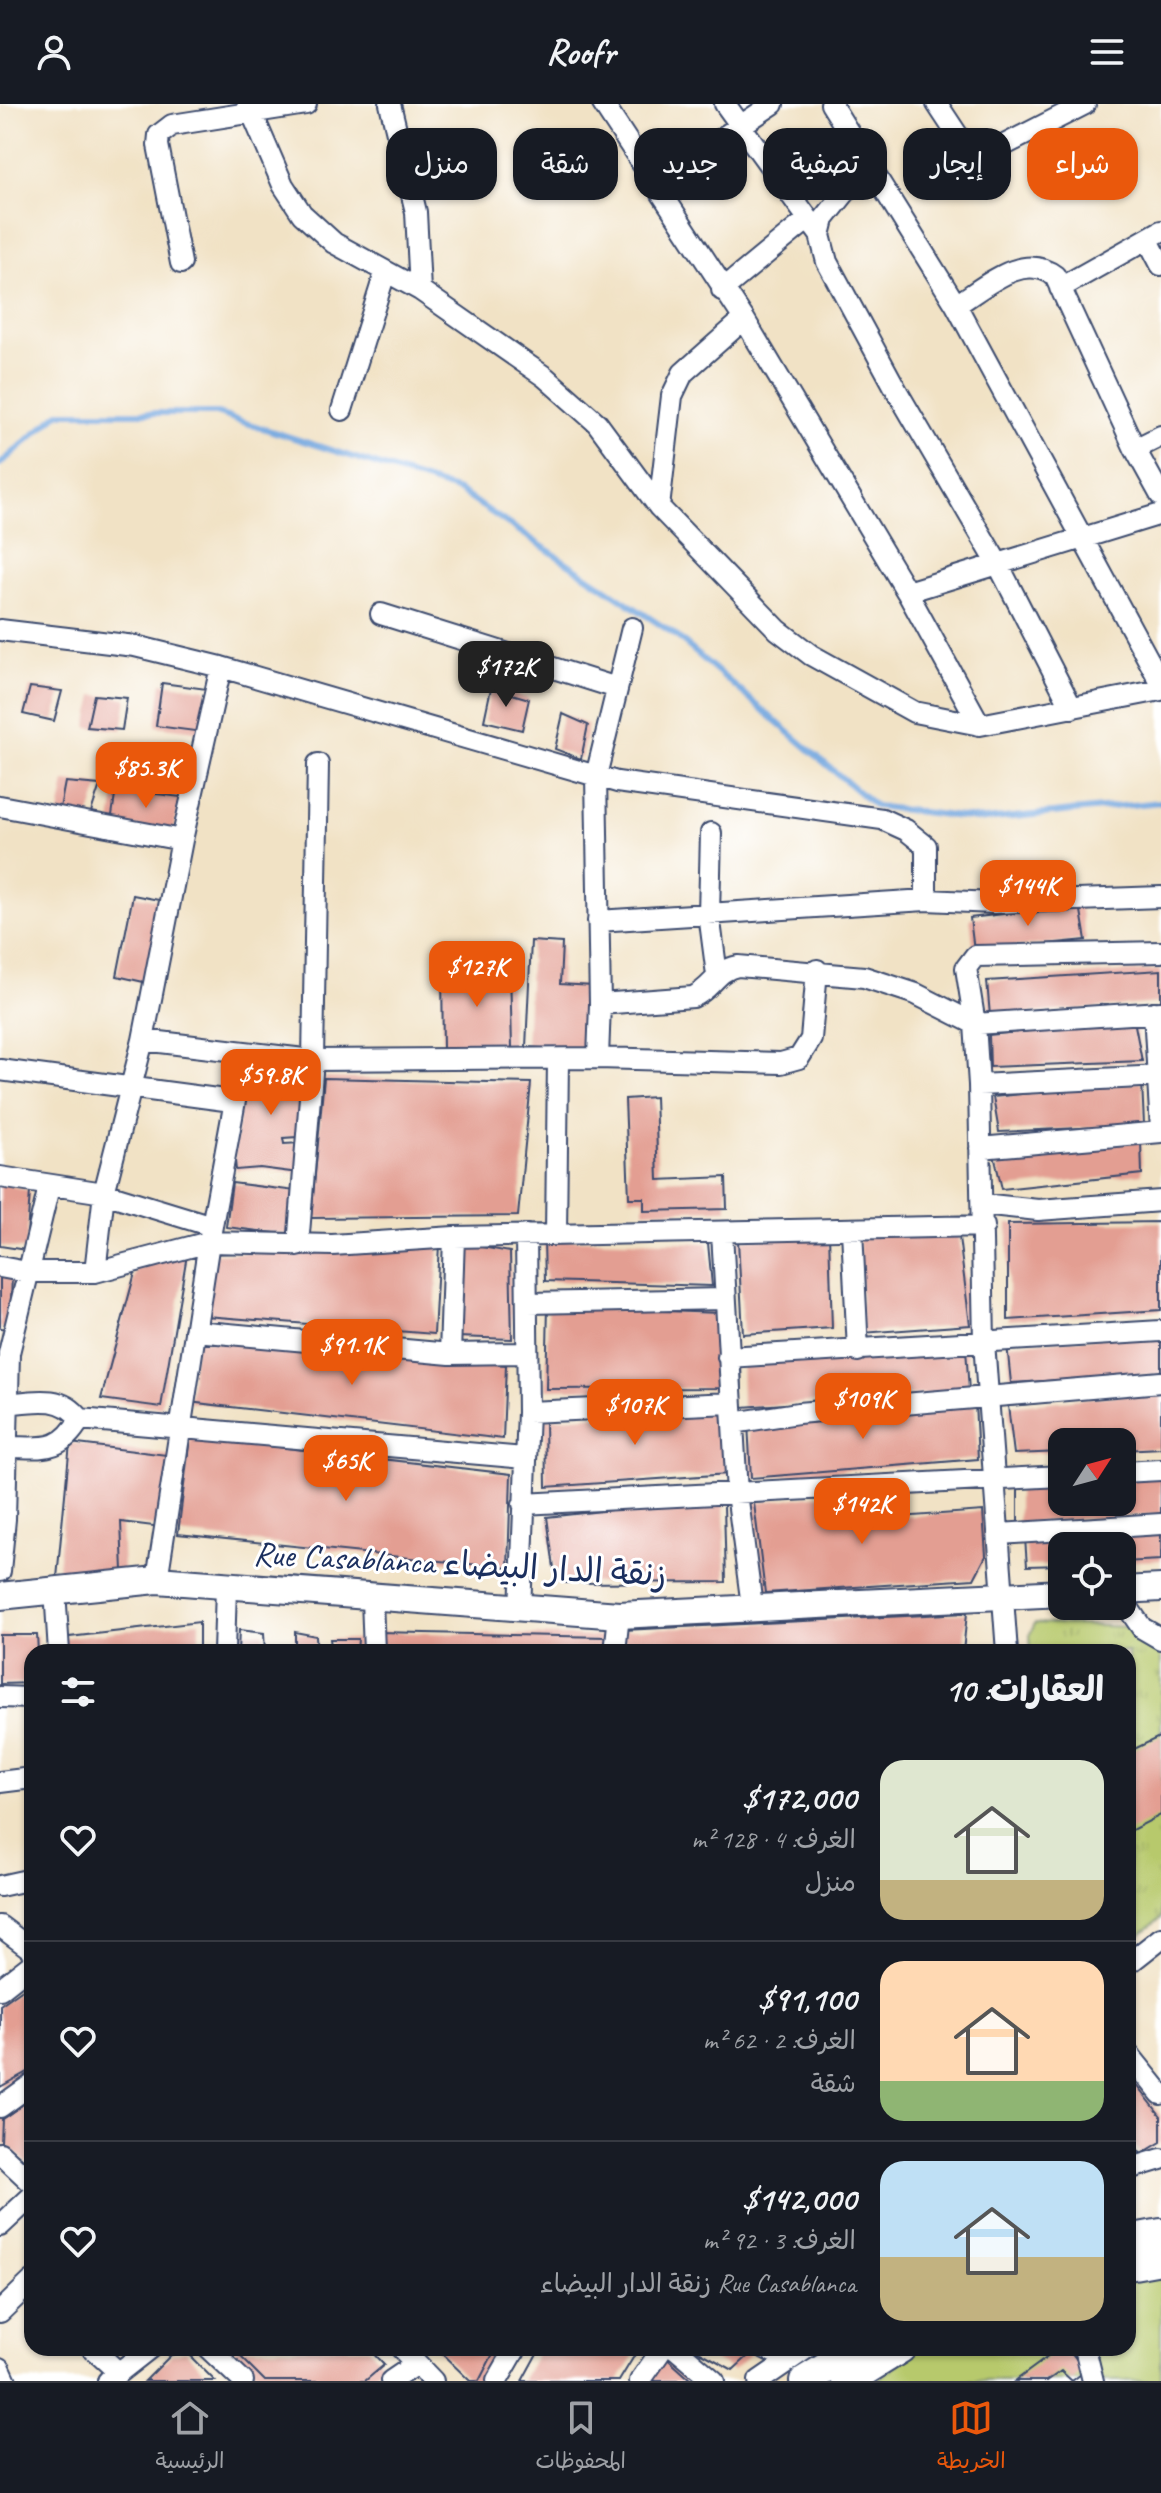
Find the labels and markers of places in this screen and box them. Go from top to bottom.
pin: $172K [450,641,562,709]
pin: $85.3K [81,742,211,810]
pin: $144K [972,860,1084,928]
pin: $127K [421,941,533,1009]
pin: $59.8K [206,1049,336,1117]
pin: $91.1K [287,1319,417,1387]
pin: $109K [807,1373,919,1441]
pin: $107K [579,1379,691,1447]
pin: $65K [299,1435,393,1503]
pin: $142K [806,1478,918,1546]

